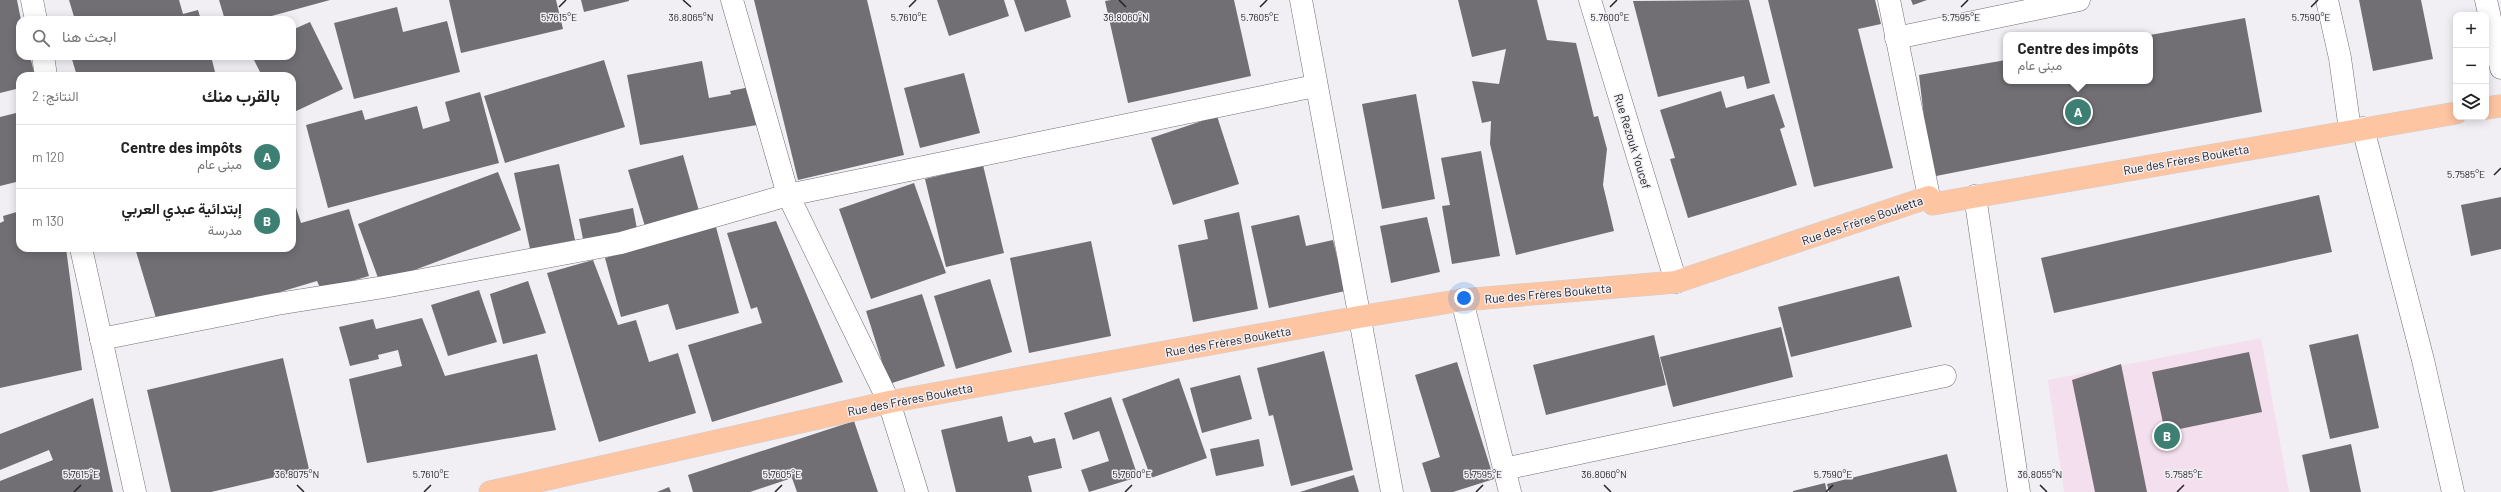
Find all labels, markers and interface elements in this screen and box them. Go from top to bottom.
text: 5.7615°E [541,11,577,23]
text: 36.8065°N [669,11,713,23]
text: 5.7610°E [891,11,927,23]
text: 36.8060°N [1103,11,1149,23]
text: 5.7605°E [1241,11,1279,23]
text: 5.7600°E [1591,11,1629,23]
text: 5.7595°E [1942,11,1980,23]
text: 5.7590°E [2292,11,2330,23]
map controls [2453,12,2489,120]
button: + [2453,12,2489,48]
search box [16,16,296,60]
icon: search [30,27,52,49]
text: ابحث هنا [62,27,116,45]
popup [2003,32,2153,84]
text: Centre des impôts [2017,39,2139,57]
button: − [2453,48,2489,84]
text: مبنى عام [2017,57,2062,73]
button: layers [2453,84,2489,120]
text: بالقرب منك [202,85,280,105]
text: النتائج: 2 [32,88,78,104]
street label: Rue Rezouk Youcef [1612,92,1654,190]
pin: A [2065,97,2091,127]
text: Centre des impôts [121,138,242,156]
street label: Rue des Frères Bouketta [2122,141,2250,177]
text: 120 m [32,149,64,165]
text: A [263,149,271,165]
text: مبنى عام [197,156,242,172]
text: 5.7585°E [2447,168,2485,180]
street label: Rue des Frères Bouketta [1800,193,1924,247]
text: إبتدائية عبدي العربي [121,199,242,217]
text: 130 m [32,213,64,229]
text: B [263,213,271,229]
text: مدرسة [208,222,242,238]
street label: Rue des Frères Bouketta [1484,280,1612,306]
your location [1454,288,1474,308]
street label: Rue des Frères Bouketta [1164,323,1292,359]
street label: Rue des Frères Bouketta [846,380,974,418]
pin: B [2154,421,2180,451]
text: 5.7615°E [63,468,99,480]
text: 36.8075°N [275,468,319,480]
text: 5.7610°E [413,468,449,480]
text: 5.7605°E [763,468,801,480]
text: 5.7600°E [1113,468,1151,480]
text: 5.7595°E [1464,468,1502,480]
text: 36.8060°N [1581,468,1627,480]
text: 5.7590°E [1814,468,1852,480]
text: 36.8055°N [2018,468,2062,480]
text: 5.7585°E [2165,468,2203,480]

